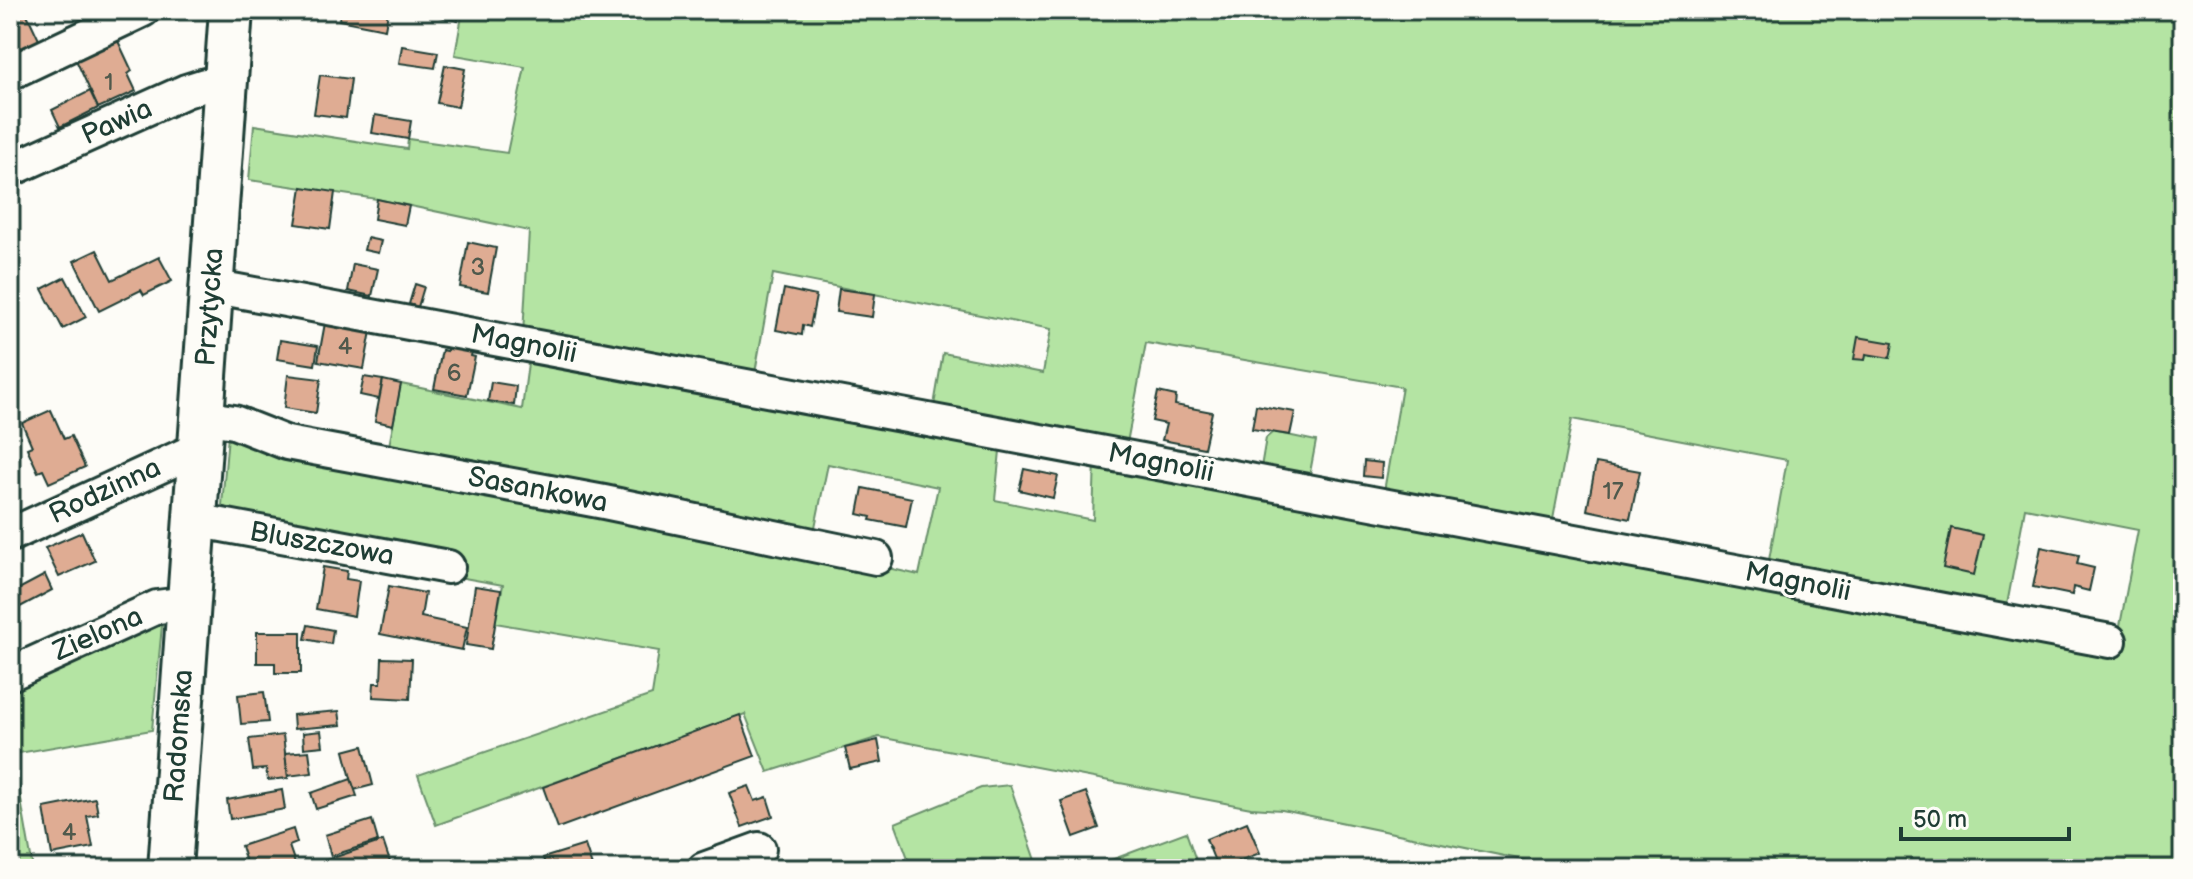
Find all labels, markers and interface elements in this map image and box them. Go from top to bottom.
house number: 1 [104,68,114,97]
street label: Pawia [77,92,157,152]
street label: Przytycka [189,247,231,367]
house number: 3 [471,253,485,282]
street label: Magnolii [468,318,580,370]
house number: 4 [338,332,353,361]
house number: 6 [447,359,461,388]
street label: Magnolii [1105,437,1217,489]
street label: Rodzinna [44,451,166,531]
street label: Sasankowa [465,460,611,520]
house number: 17 [1602,477,1624,506]
street label: Bluszczowa [247,515,397,573]
street label: Magnolii [1742,556,1854,608]
street label: Zielona [47,600,148,669]
street label: Radomska [158,668,200,804]
scale bar [1901,791,2069,841]
text: 50 m [1913,805,1967,834]
house number: 4 [62,818,77,847]

